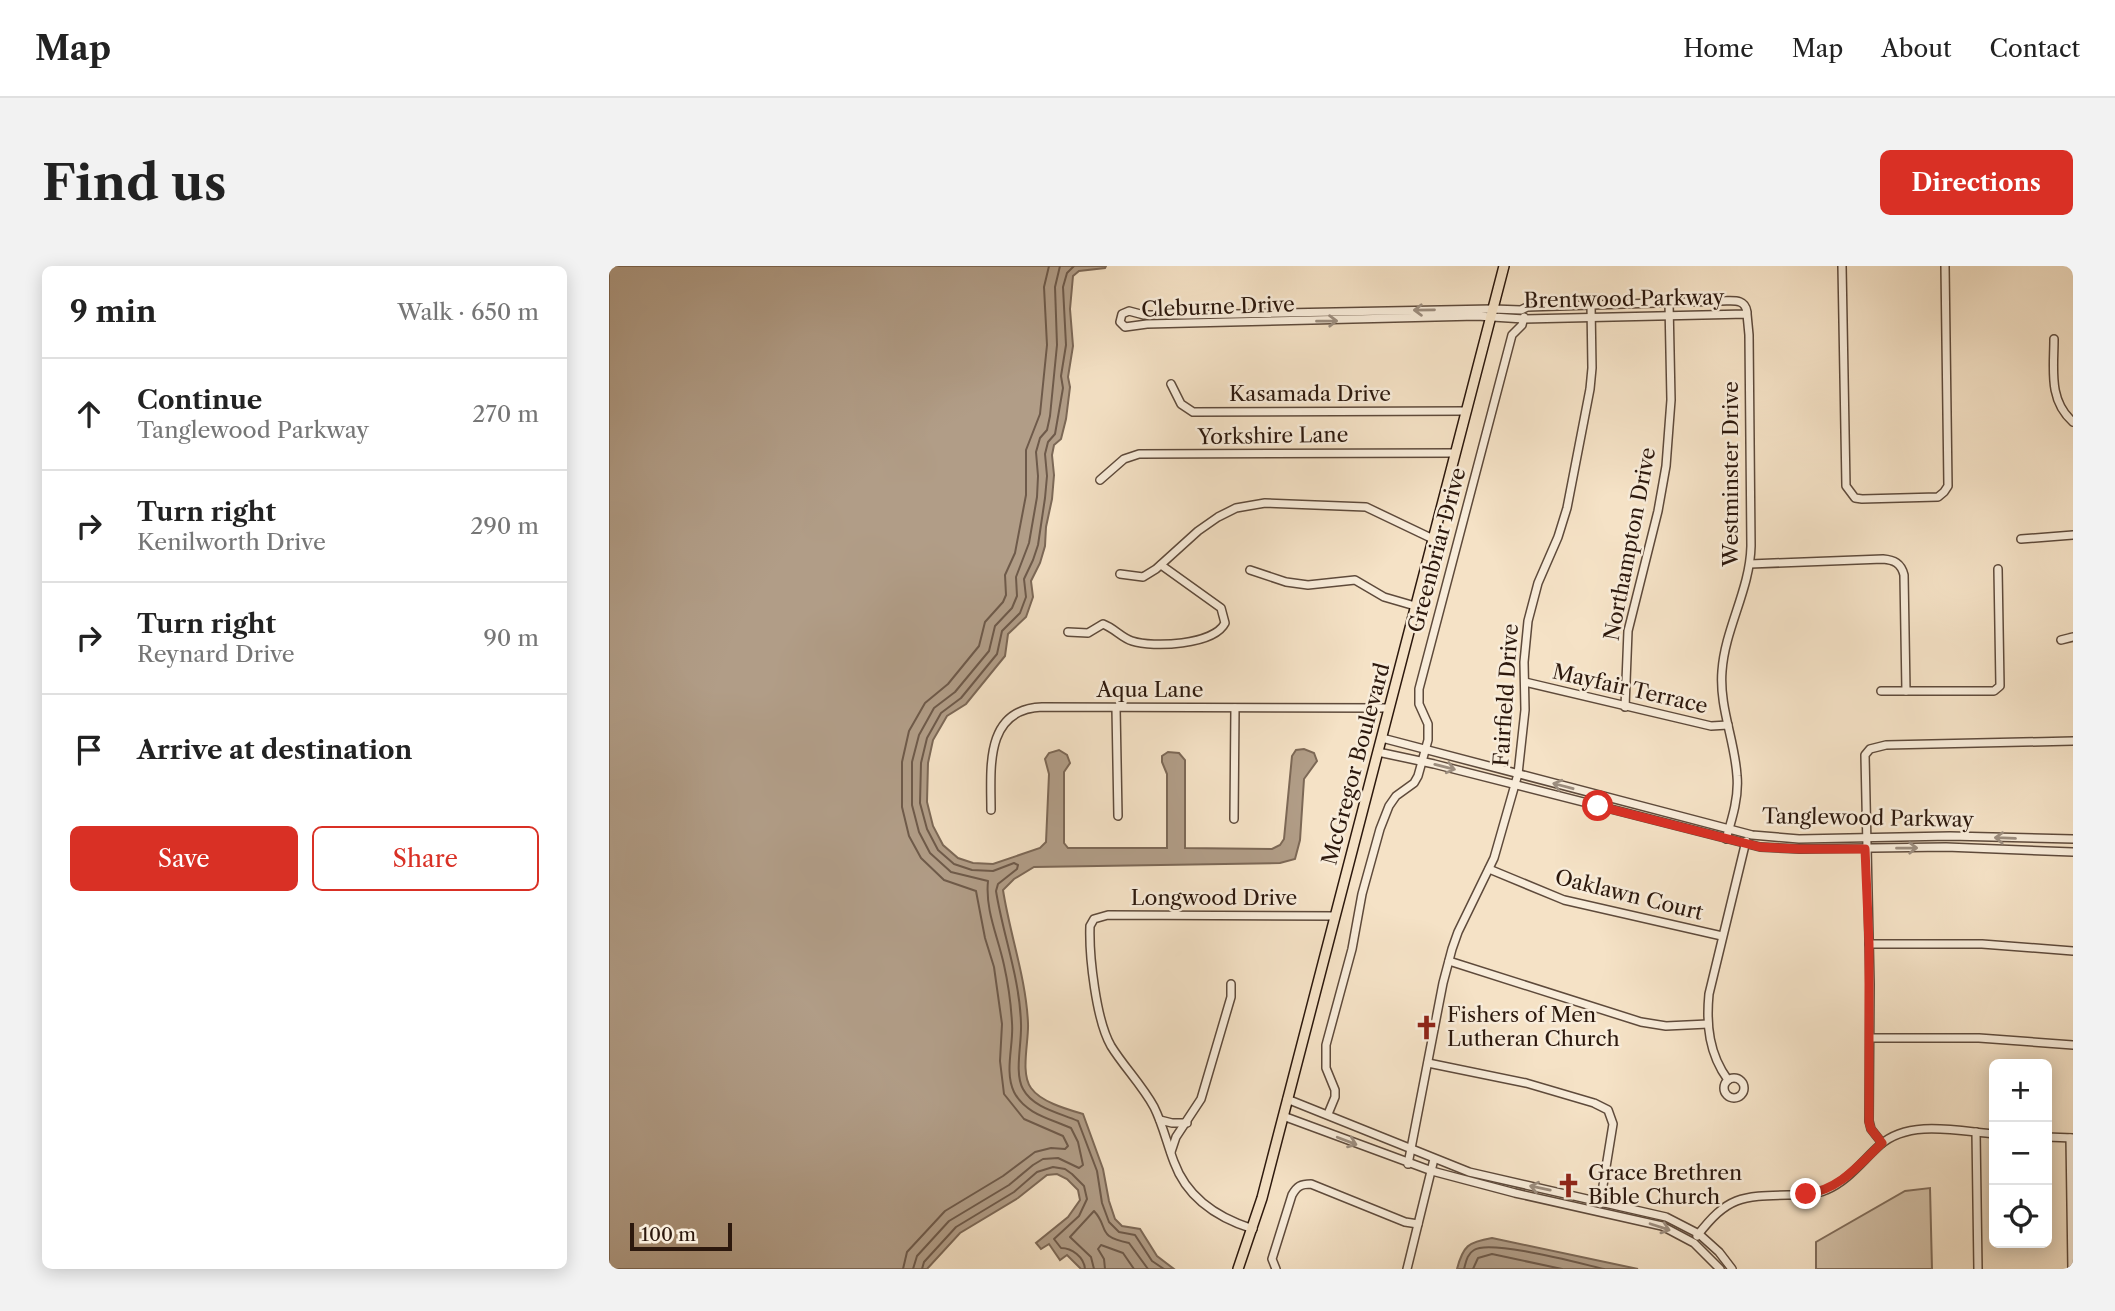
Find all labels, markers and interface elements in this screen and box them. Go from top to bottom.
text: Map [35,28,111,69]
text: Home [1683,34,1754,63]
text: Map [1792,34,1843,63]
text: About [1881,34,1952,63]
text: Contact [1990,34,2080,63]
button: Directions [1880,150,2073,215]
text: Find us [42,152,226,213]
street label: Brentwood Parkway [1523,284,1725,313]
street label: Cleburne Drive [1141,291,1295,322]
text: 9 min [70,293,157,330]
text: Walk · 650 m [397,298,539,326]
one-way arrow [1413,304,1436,317]
one-way arrow [1315,314,1338,327]
street label: Kasamada Drive [1229,381,1391,406]
street label: Westminster Drive [1718,381,1743,568]
text: Continue [137,384,262,416]
icon: ahead [70,395,108,433]
text: 270 m [472,400,539,428]
text: Tanglewood Parkway [137,416,369,444]
street label: Yorkshire Lane [1196,422,1349,449]
street label: Northampton Drive [1599,445,1661,643]
street label: Greenbriar Drive [1402,465,1471,635]
text: Turn right [137,496,276,528]
icon: right [70,507,108,545]
text: 290 m [470,512,539,540]
text: Kenilworth Drive [137,528,326,556]
text: Turn right [137,608,276,640]
icon: right [70,619,108,657]
street label: Fairfield Drive [1488,623,1523,767]
text: 90 m [483,624,539,652]
text: Reynard Drive [137,640,295,668]
street label: Mayfair Terrace [1550,658,1710,719]
street label: McGregor Boulevard [1317,660,1395,868]
street label: Aqua Lane [1095,677,1204,702]
icon: arrive [70,731,108,769]
text: Arrive at destination [137,734,412,766]
one-way arrow [1433,761,1455,774]
one-way arrow [1552,779,1575,792]
route start [1582,790,1613,821]
street label: Tanglewood Parkway [1762,803,1974,832]
button: Save [70,826,298,891]
button: Share [312,826,539,891]
one-way arrow [1994,831,2017,845]
one-way arrow [1895,841,1918,855]
street label: Oaklawn Court [1552,864,1706,925]
street label: Longwood Drive [1131,885,1297,910]
place label: Fishers of Men Lutheran Church [1447,1002,1620,1051]
church icon: Fishers of Men Lutheran Church [1413,1013,1441,1041]
map controls [1989,1059,2052,1248]
button: + [1989,1059,2052,1122]
button: − [1989,1122,2052,1185]
one-way arrow [1335,1135,1357,1148]
place label: Grace Brethren Bible Church [1588,1160,1742,1209]
church icon: Grace Brethren Bible Church [1554,1171,1582,1199]
route end [1790,1178,1821,1209]
one-way arrow [1529,1181,1551,1194]
button: locate [1989,1185,2052,1248]
scale bar [630,1220,731,1252]
one-way arrow [1649,1221,1671,1234]
text: 100 m [641,1223,696,1246]

